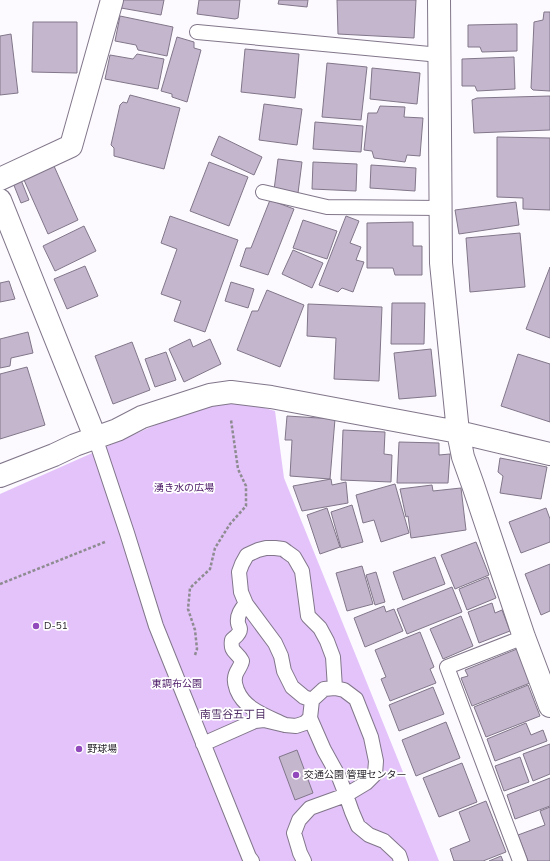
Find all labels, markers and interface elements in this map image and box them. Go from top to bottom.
park label: 湧き水の広場 [154,481,214,495]
place label: D-51 [44,619,68,633]
marker: D-51 [31,621,41,631]
park label: 東調布公園 [152,677,202,691]
district label: 南雪谷五丁目 [200,707,266,722]
place label: 野球場 [87,742,117,756]
marker: 野球場 [74,744,84,754]
place label: 交通公園 管理センター [304,768,407,782]
marker: 交通公園 管理センター [291,770,301,780]

